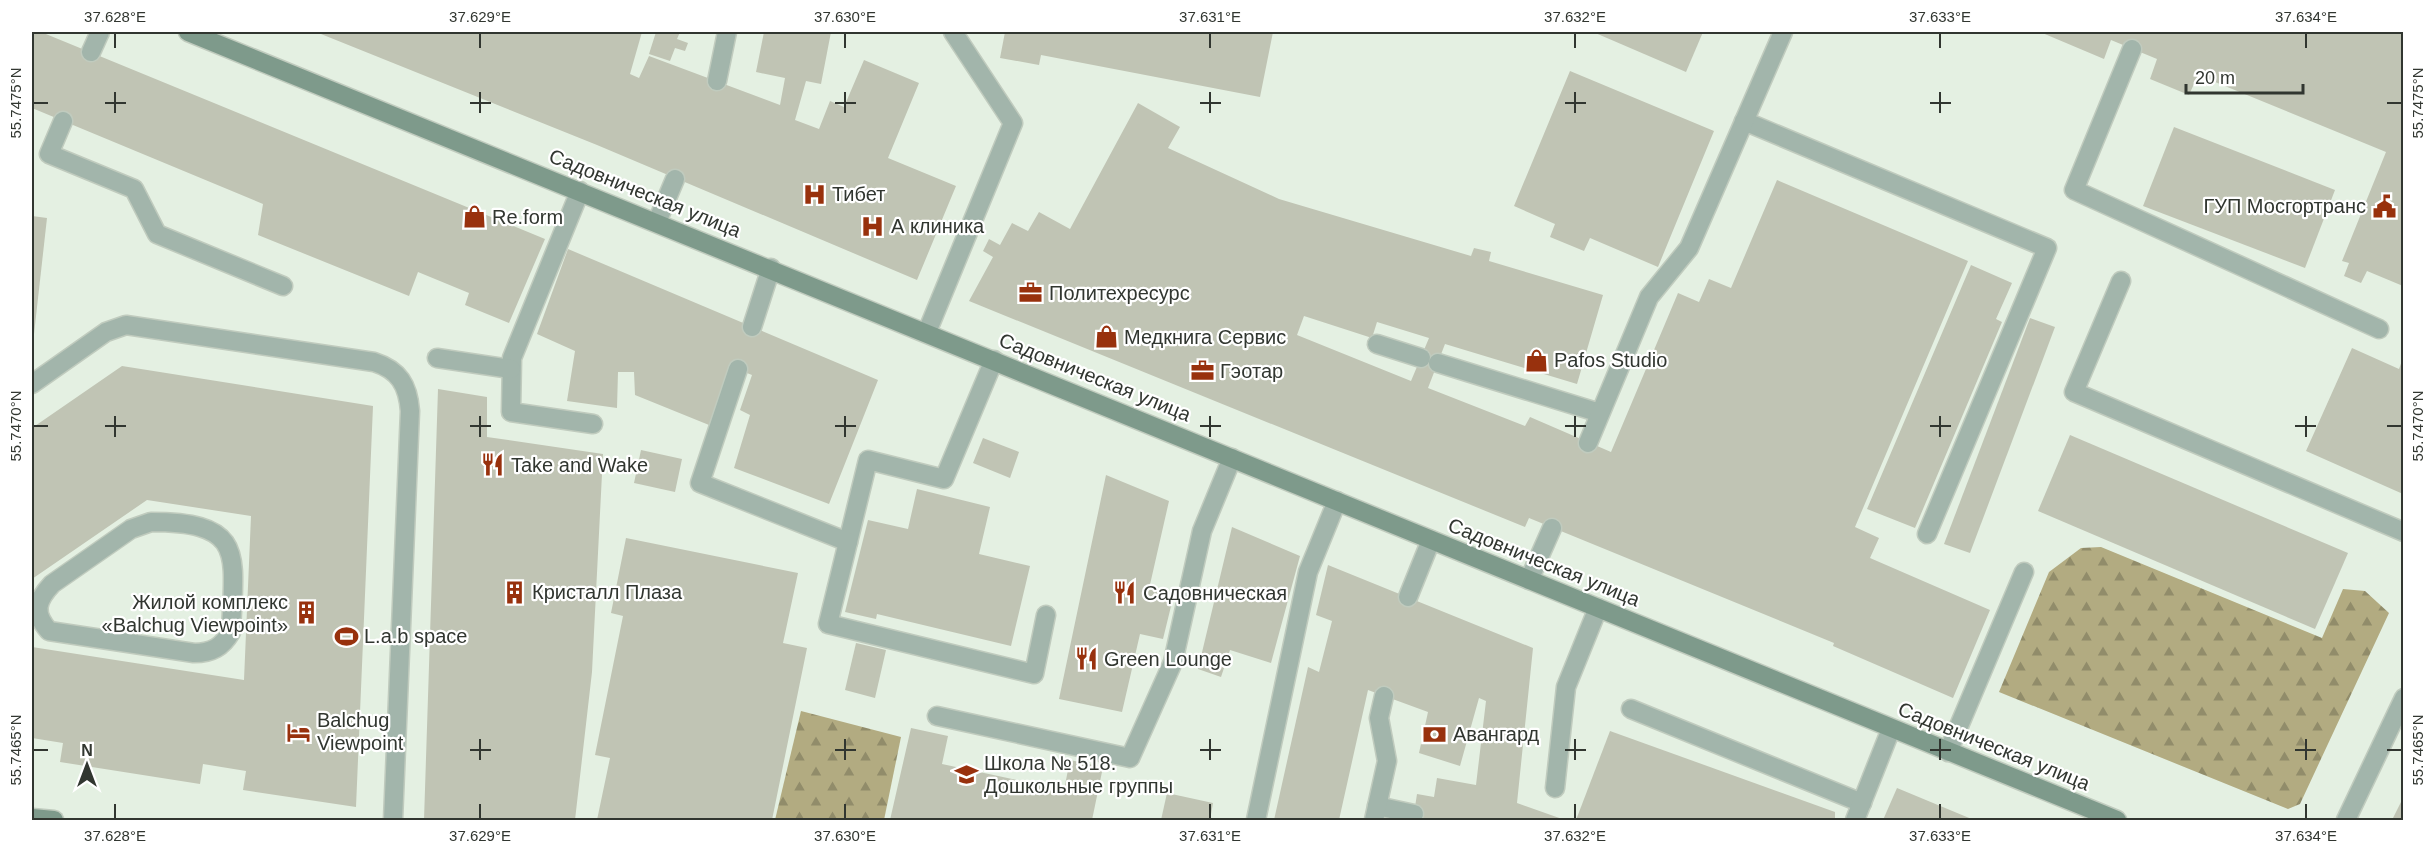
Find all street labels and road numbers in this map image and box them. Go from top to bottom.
street label: Садовническая улица [546,144,745,242]
street label: Садовническая улица [996,328,1195,426]
street label: Садовническая улица [1445,513,1644,611]
street label: Садовническая улица [1895,697,2094,795]

